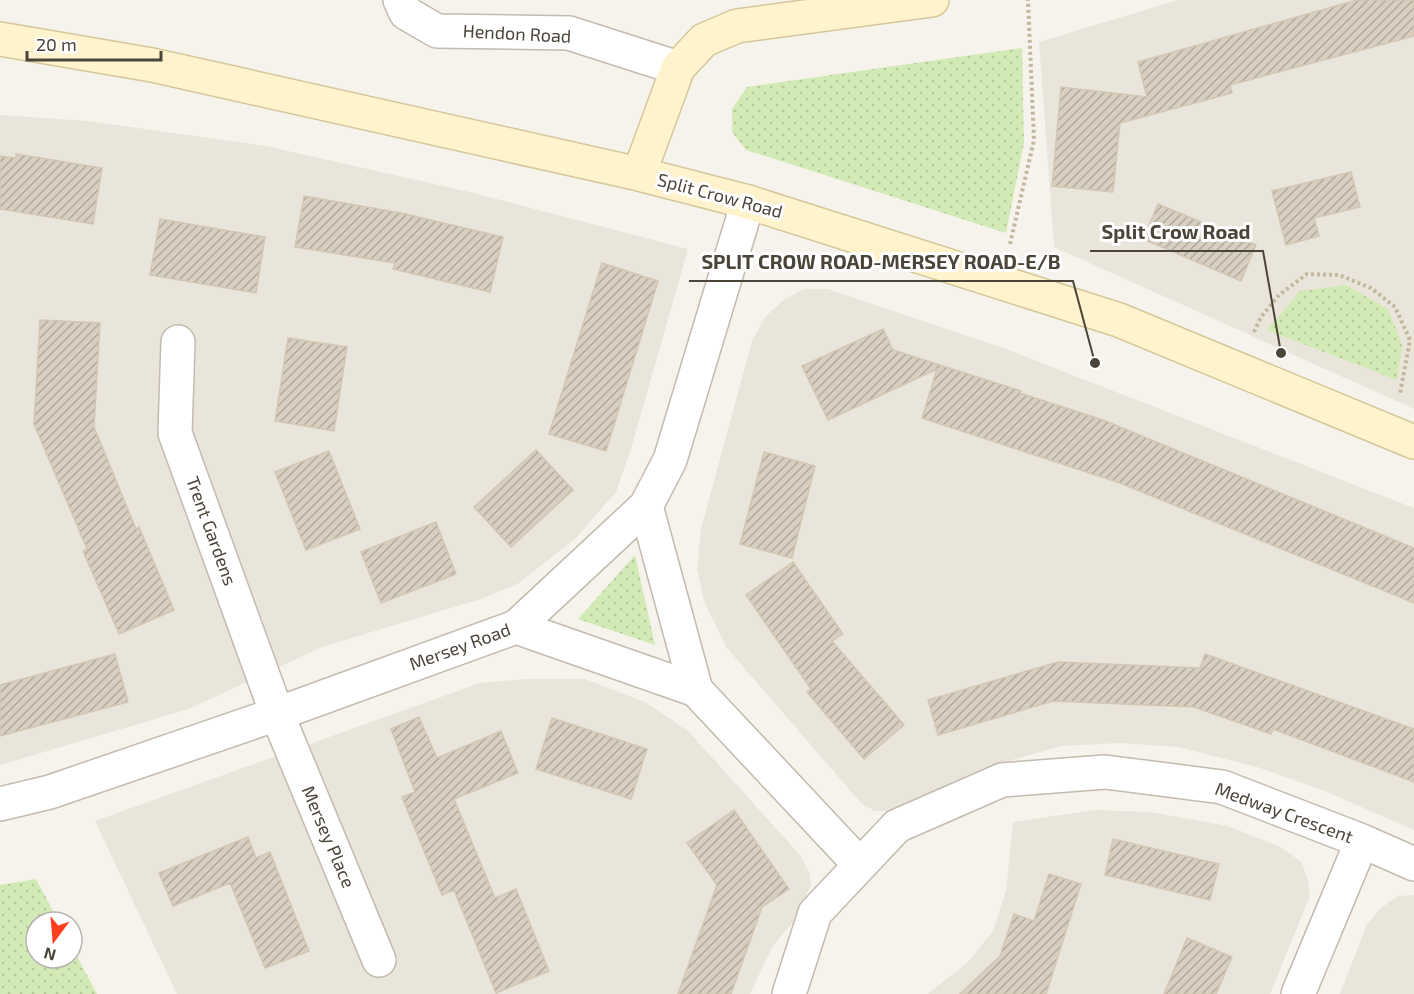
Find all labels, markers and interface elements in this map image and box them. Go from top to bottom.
street label: Hendon Road [462,19,572,47]
scale bar [27,24,160,62]
text: 20 m [36,33,77,55]
street label: Split Crow Road [655,168,785,222]
callout: Split Crow Road [1090,213,1263,251]
text: Split Crow Road [1101,219,1251,243]
callout: SPLIT CROW ROAD-MERSEY ROAD-E/B [689,243,1073,281]
text: SPLIT CROW ROAD-MERSEY ROAD-E/B [701,249,1061,273]
street label: Trent Gardens [182,473,242,588]
street label: Mersey Road [406,618,513,675]
street label: Medway Crescent [1212,777,1356,847]
street label: Mersey Place [298,782,360,891]
north arrow [24,910,84,970]
text: N [42,944,58,966]

